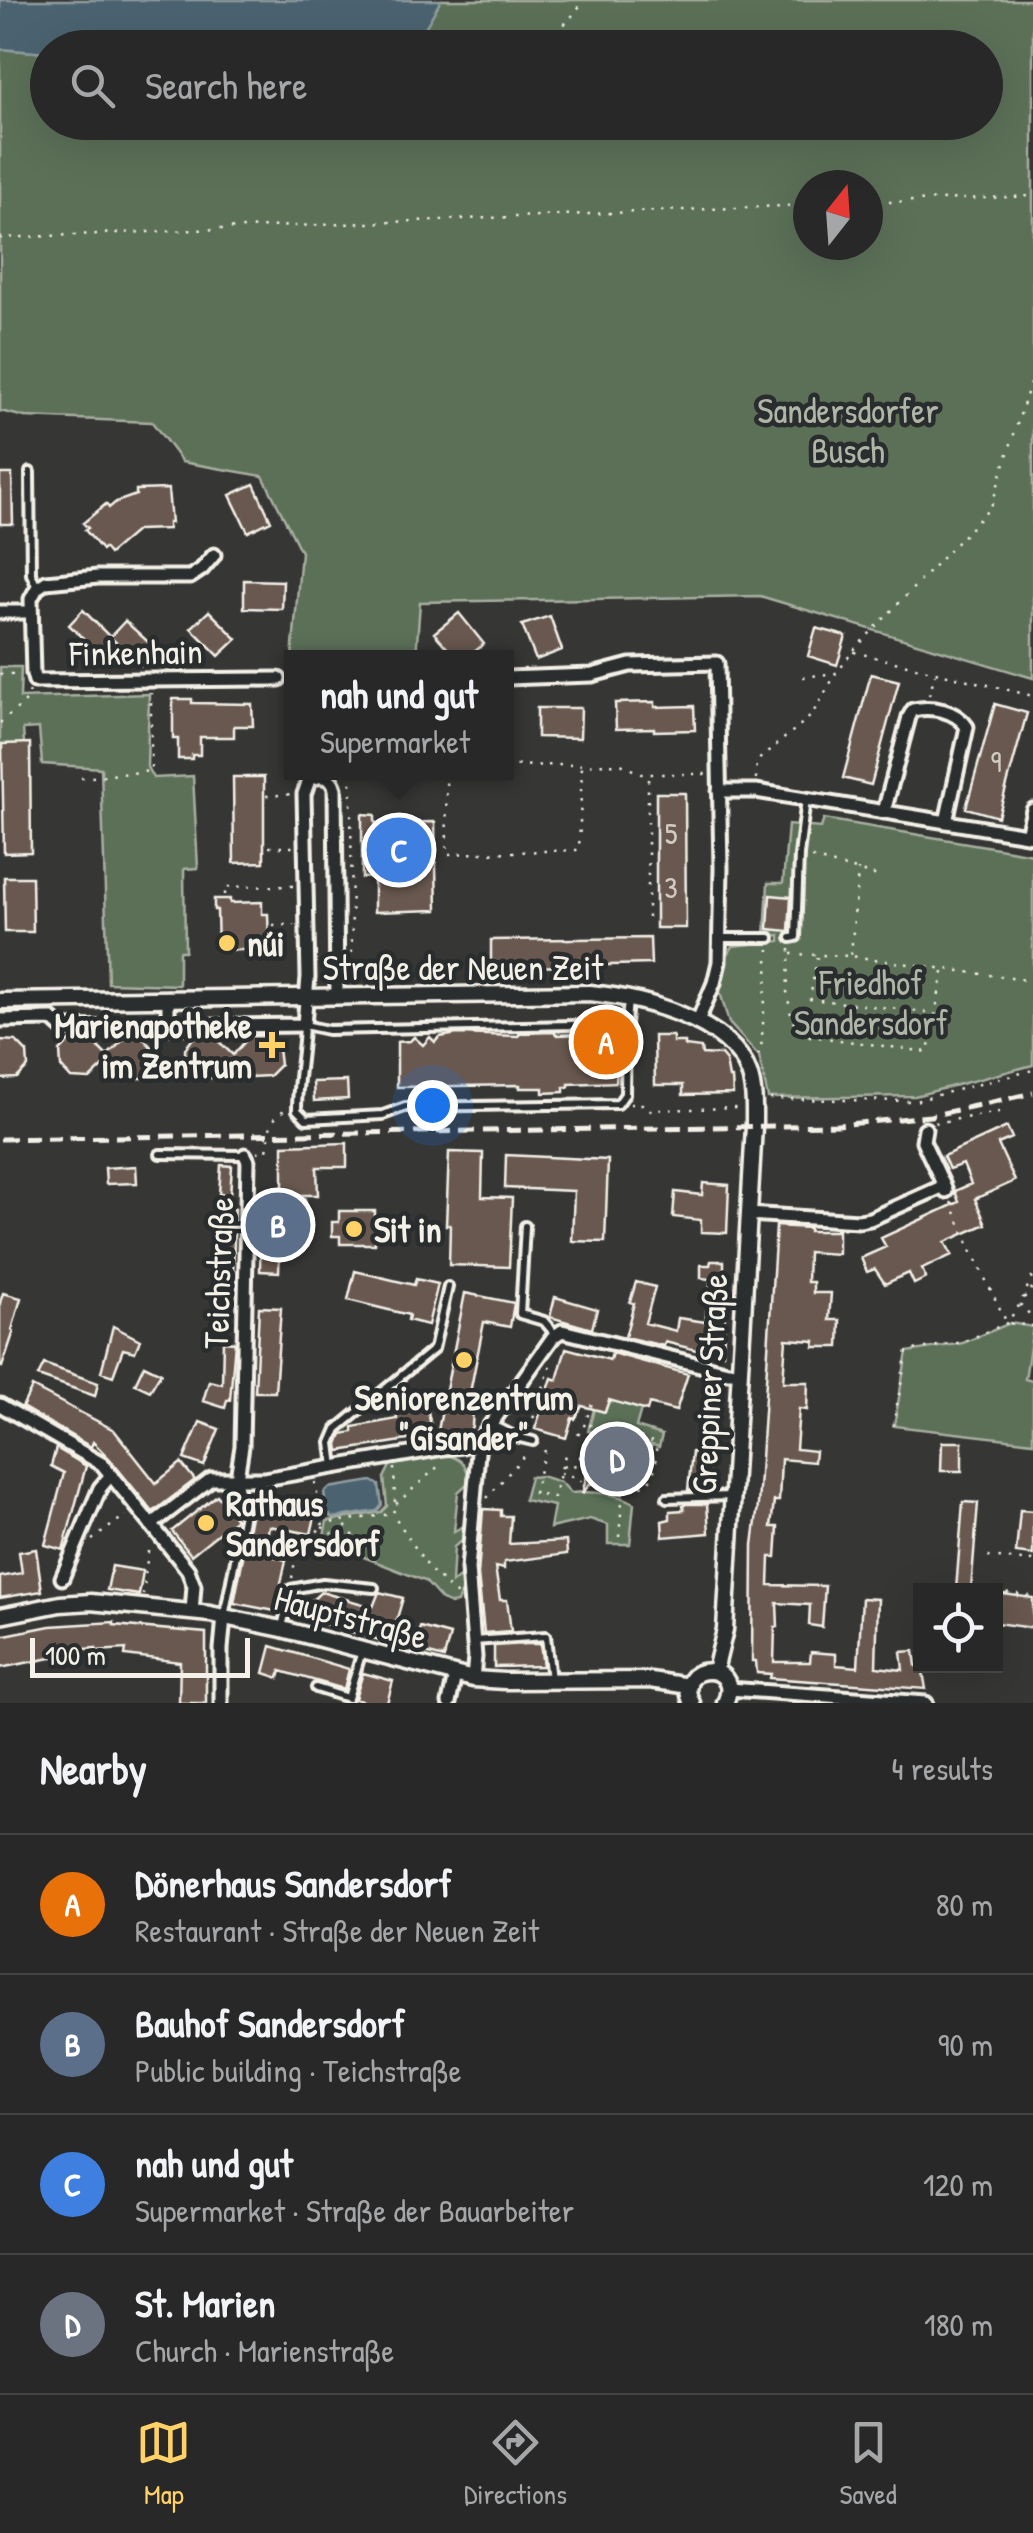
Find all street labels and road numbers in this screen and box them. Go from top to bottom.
street label: Finkenhain [68,627,203,677]
street label: Straße der Neuen Zeit [323,944,604,991]
street label: Teichstraße [192,1196,244,1350]
street label: Greppiner Straße [680,1272,738,1496]
street label: Hauptstraße [269,1574,433,1660]

